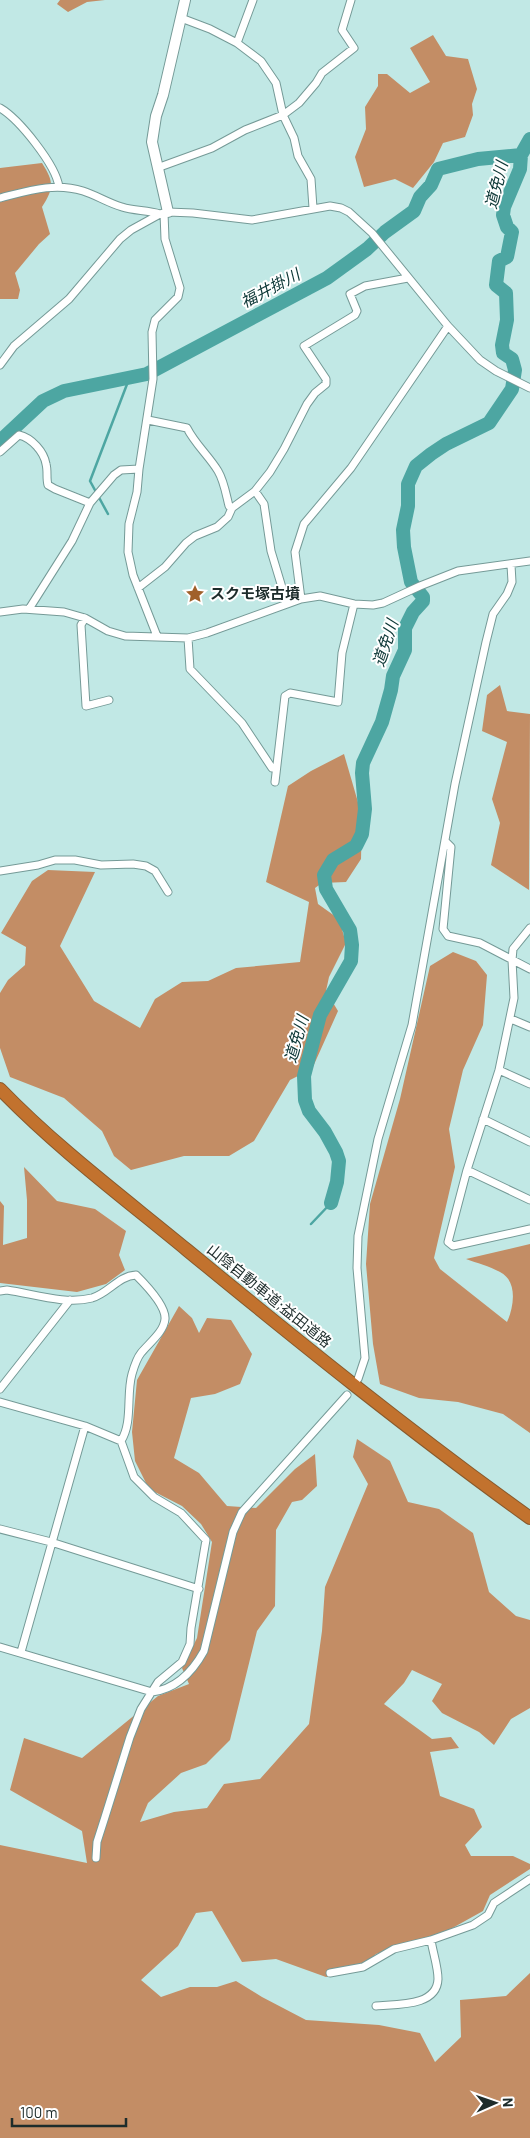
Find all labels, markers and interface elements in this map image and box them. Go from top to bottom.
water label: 道免川 [480,157,511,210]
water label: 福井掛川 [237,263,304,311]
place icon: スクモ塚古墳 [184,583,206,605]
place label: スクモ塚古墳 [210,584,300,602]
water label: 道免川 [368,615,402,669]
water label: 道免川 [280,1011,312,1065]
street label: 山陰自動車道;益田道路 [204,1240,335,1351]
north arrow [470,2078,520,2128]
scale bar [12,2096,126,2128]
text: N [500,2098,517,2107]
text: 100 m [20,2103,58,2121]

